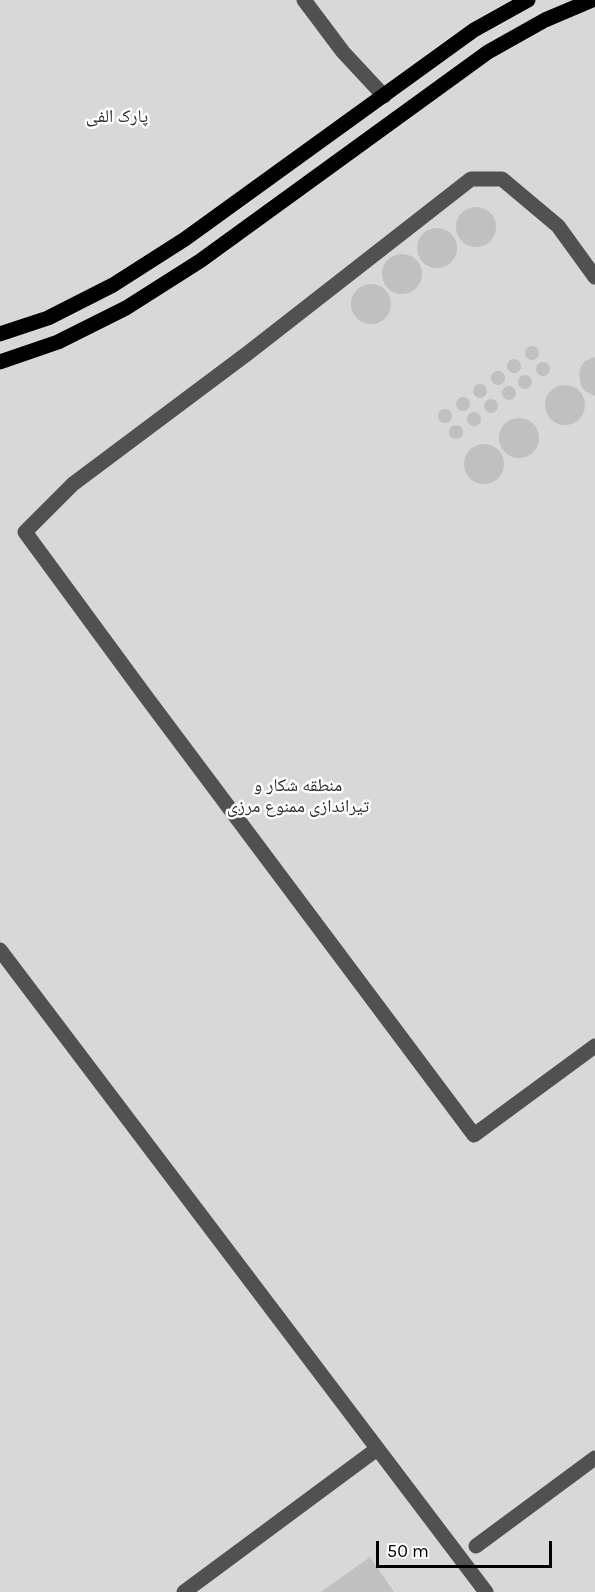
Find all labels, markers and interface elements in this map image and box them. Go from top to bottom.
park label: پارک الفی [86,106,148,128]
park label: منطقه شکار و تیراندازی ممنوع مرزی [227,775,369,818]
scale bar [379,1529,554,1567]
text: 50 m [387,1540,429,1562]

